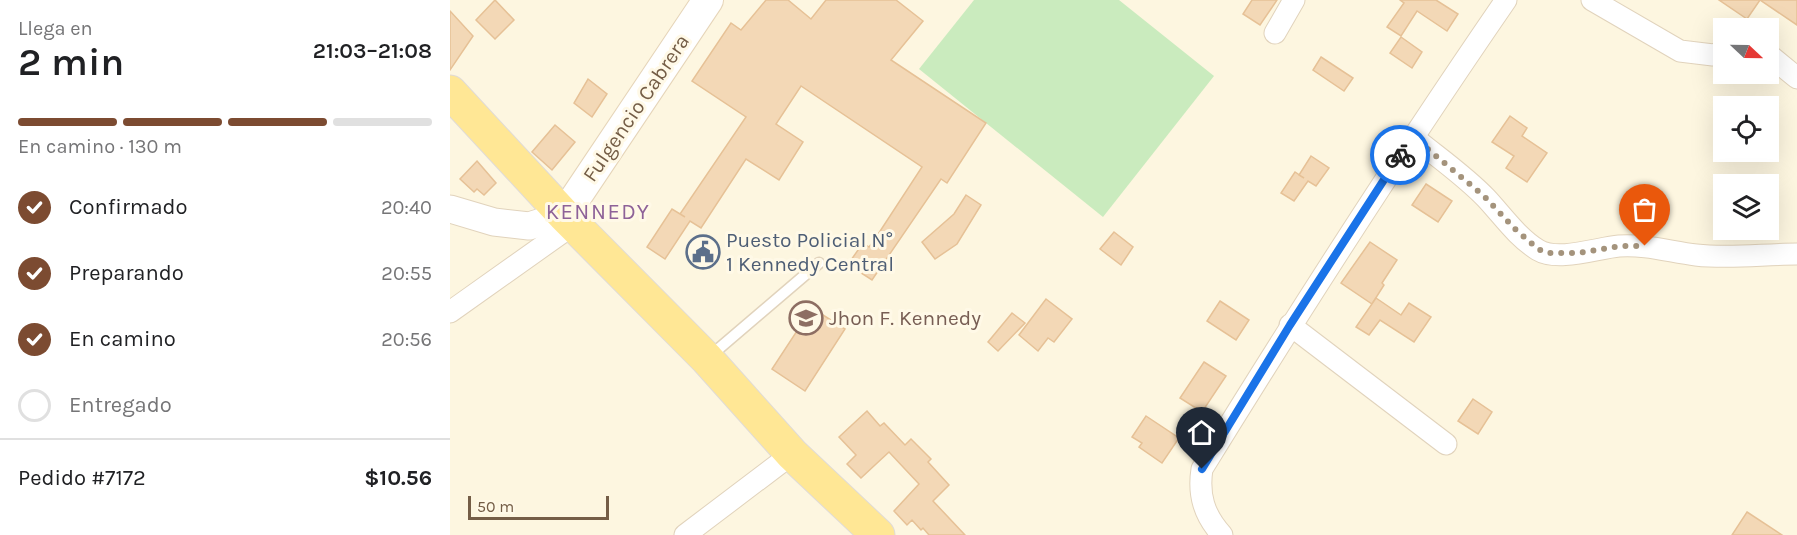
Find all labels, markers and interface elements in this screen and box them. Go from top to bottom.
text: Llega en [18,17,93,40]
north arrow [1713,18,1779,84]
map controls [1713,18,1779,240]
street label: Fulgencio Cabrera [578,30,694,186]
text: 21:03–21:08 [313,38,432,64]
text: 2 min [18,39,124,85]
button: locate [1713,96,1779,162]
courier [1370,125,1430,185]
text: En camino · 130 m [18,135,182,158]
icon: bike [1384,139,1417,172]
button: layers [1713,174,1779,240]
pin [1619,184,1670,246]
icon: check [18,191,51,224]
icon: bag [1628,193,1661,226]
text: Confirmado [69,194,188,220]
text: 20:40 [381,196,432,219]
district label: KENNEDY [546,199,650,225]
place label: Puesto Policial N° 1 Kennedy Central [726,228,894,276]
public building icon: Puesto Policial N° 1 Kennedy Central [685,234,721,270]
icon: check [18,257,51,290]
text: Preparando [69,260,184,286]
text: 20:55 [381,262,432,285]
school or university icon: Jhon F. Kennedy [788,300,824,336]
place label: Jhon F. Kennedy [829,306,981,330]
icon: check [18,323,51,356]
text: En camino [69,326,176,352]
text: 20:56 [381,328,432,351]
text: Entregado [69,392,172,418]
pin [1176,407,1227,469]
icon: home [1185,416,1218,449]
text: Pedido #7172 [18,465,146,491]
text: $10.56 [364,465,432,491]
scale bar [468,493,609,520]
text: 50 m [477,497,514,516]

